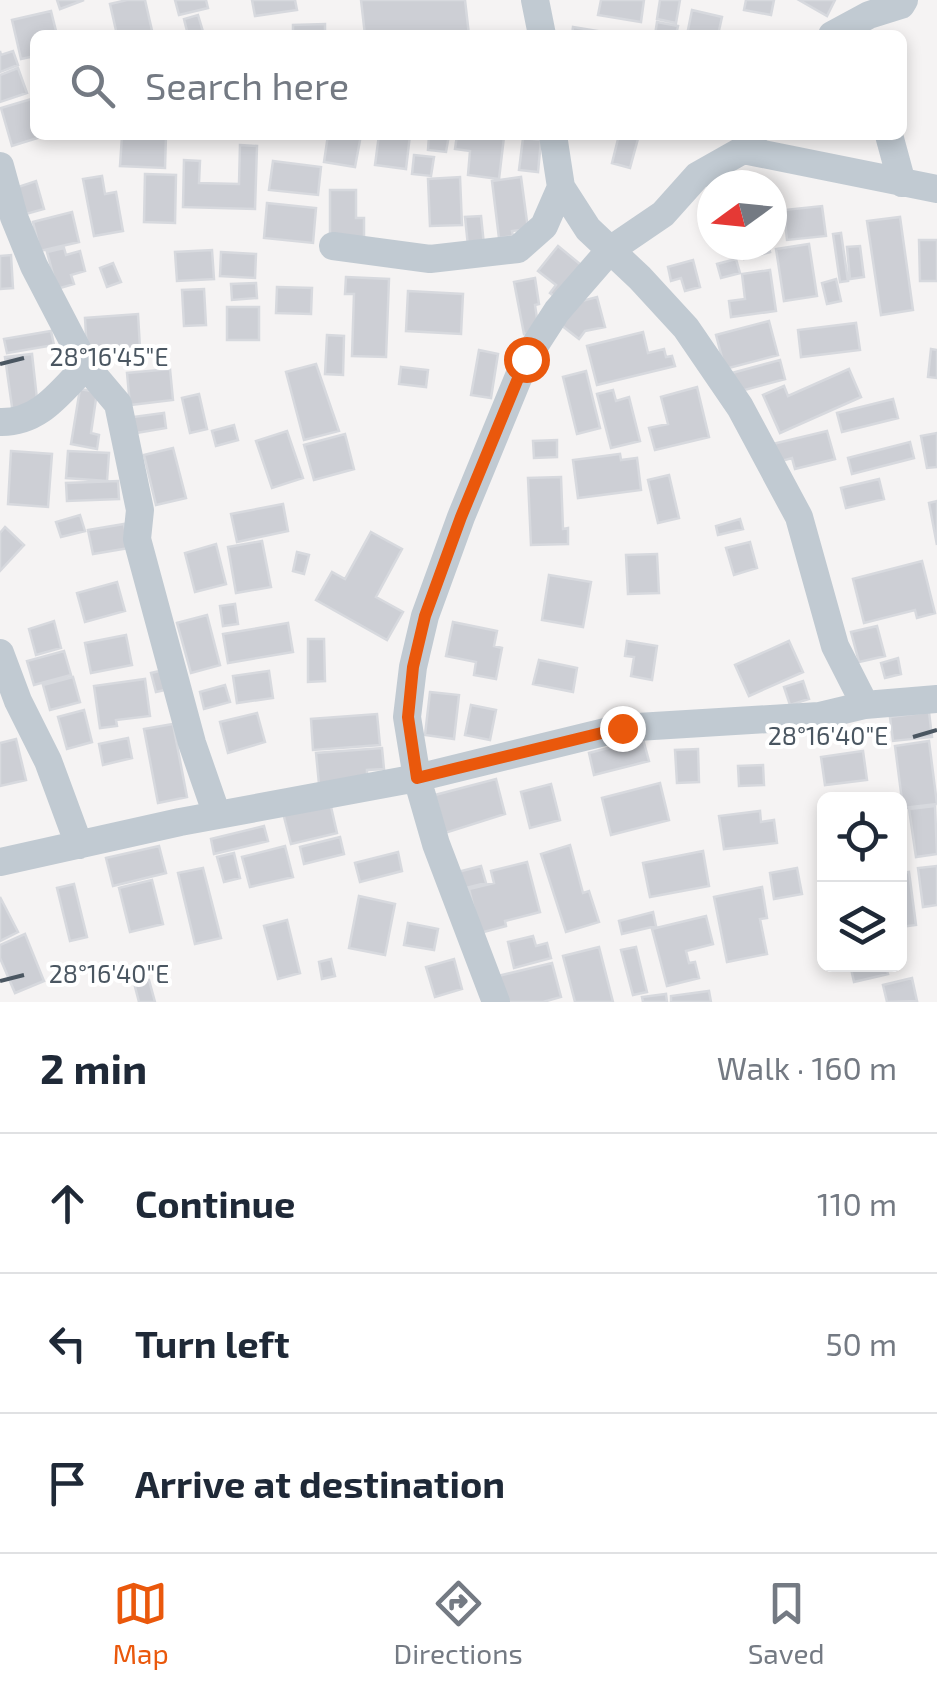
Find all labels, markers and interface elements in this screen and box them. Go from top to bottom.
search box [30,30,907,140]
icon: search [65,58,120,113]
text: Search here [145,62,349,108]
north arrow [697,170,787,260]
route start [504,337,550,383]
text: 28°16'45"E [50,341,168,371]
route end [600,706,646,752]
text: 28°16'40"E [768,720,888,750]
map controls [817,792,907,972]
button: locate [817,792,907,882]
button: layers [817,882,907,972]
text: 28°16'40"E [49,958,169,988]
text: 2 min [40,1042,147,1092]
text: Walk · 160 m [717,1048,897,1086]
icon: ahead [40,1176,95,1231]
text: Continue [135,1180,295,1226]
text: 110 m [817,1184,897,1222]
icon: left [40,1316,95,1371]
text: Turn left [135,1320,290,1366]
text: 50 m [825,1324,897,1362]
icon: arrive [40,1456,95,1511]
text: Arrive at destination [135,1460,505,1506]
tab: Map [112,1576,169,1670]
tab: Directions [394,1576,523,1670]
tab: Saved [748,1576,825,1670]

